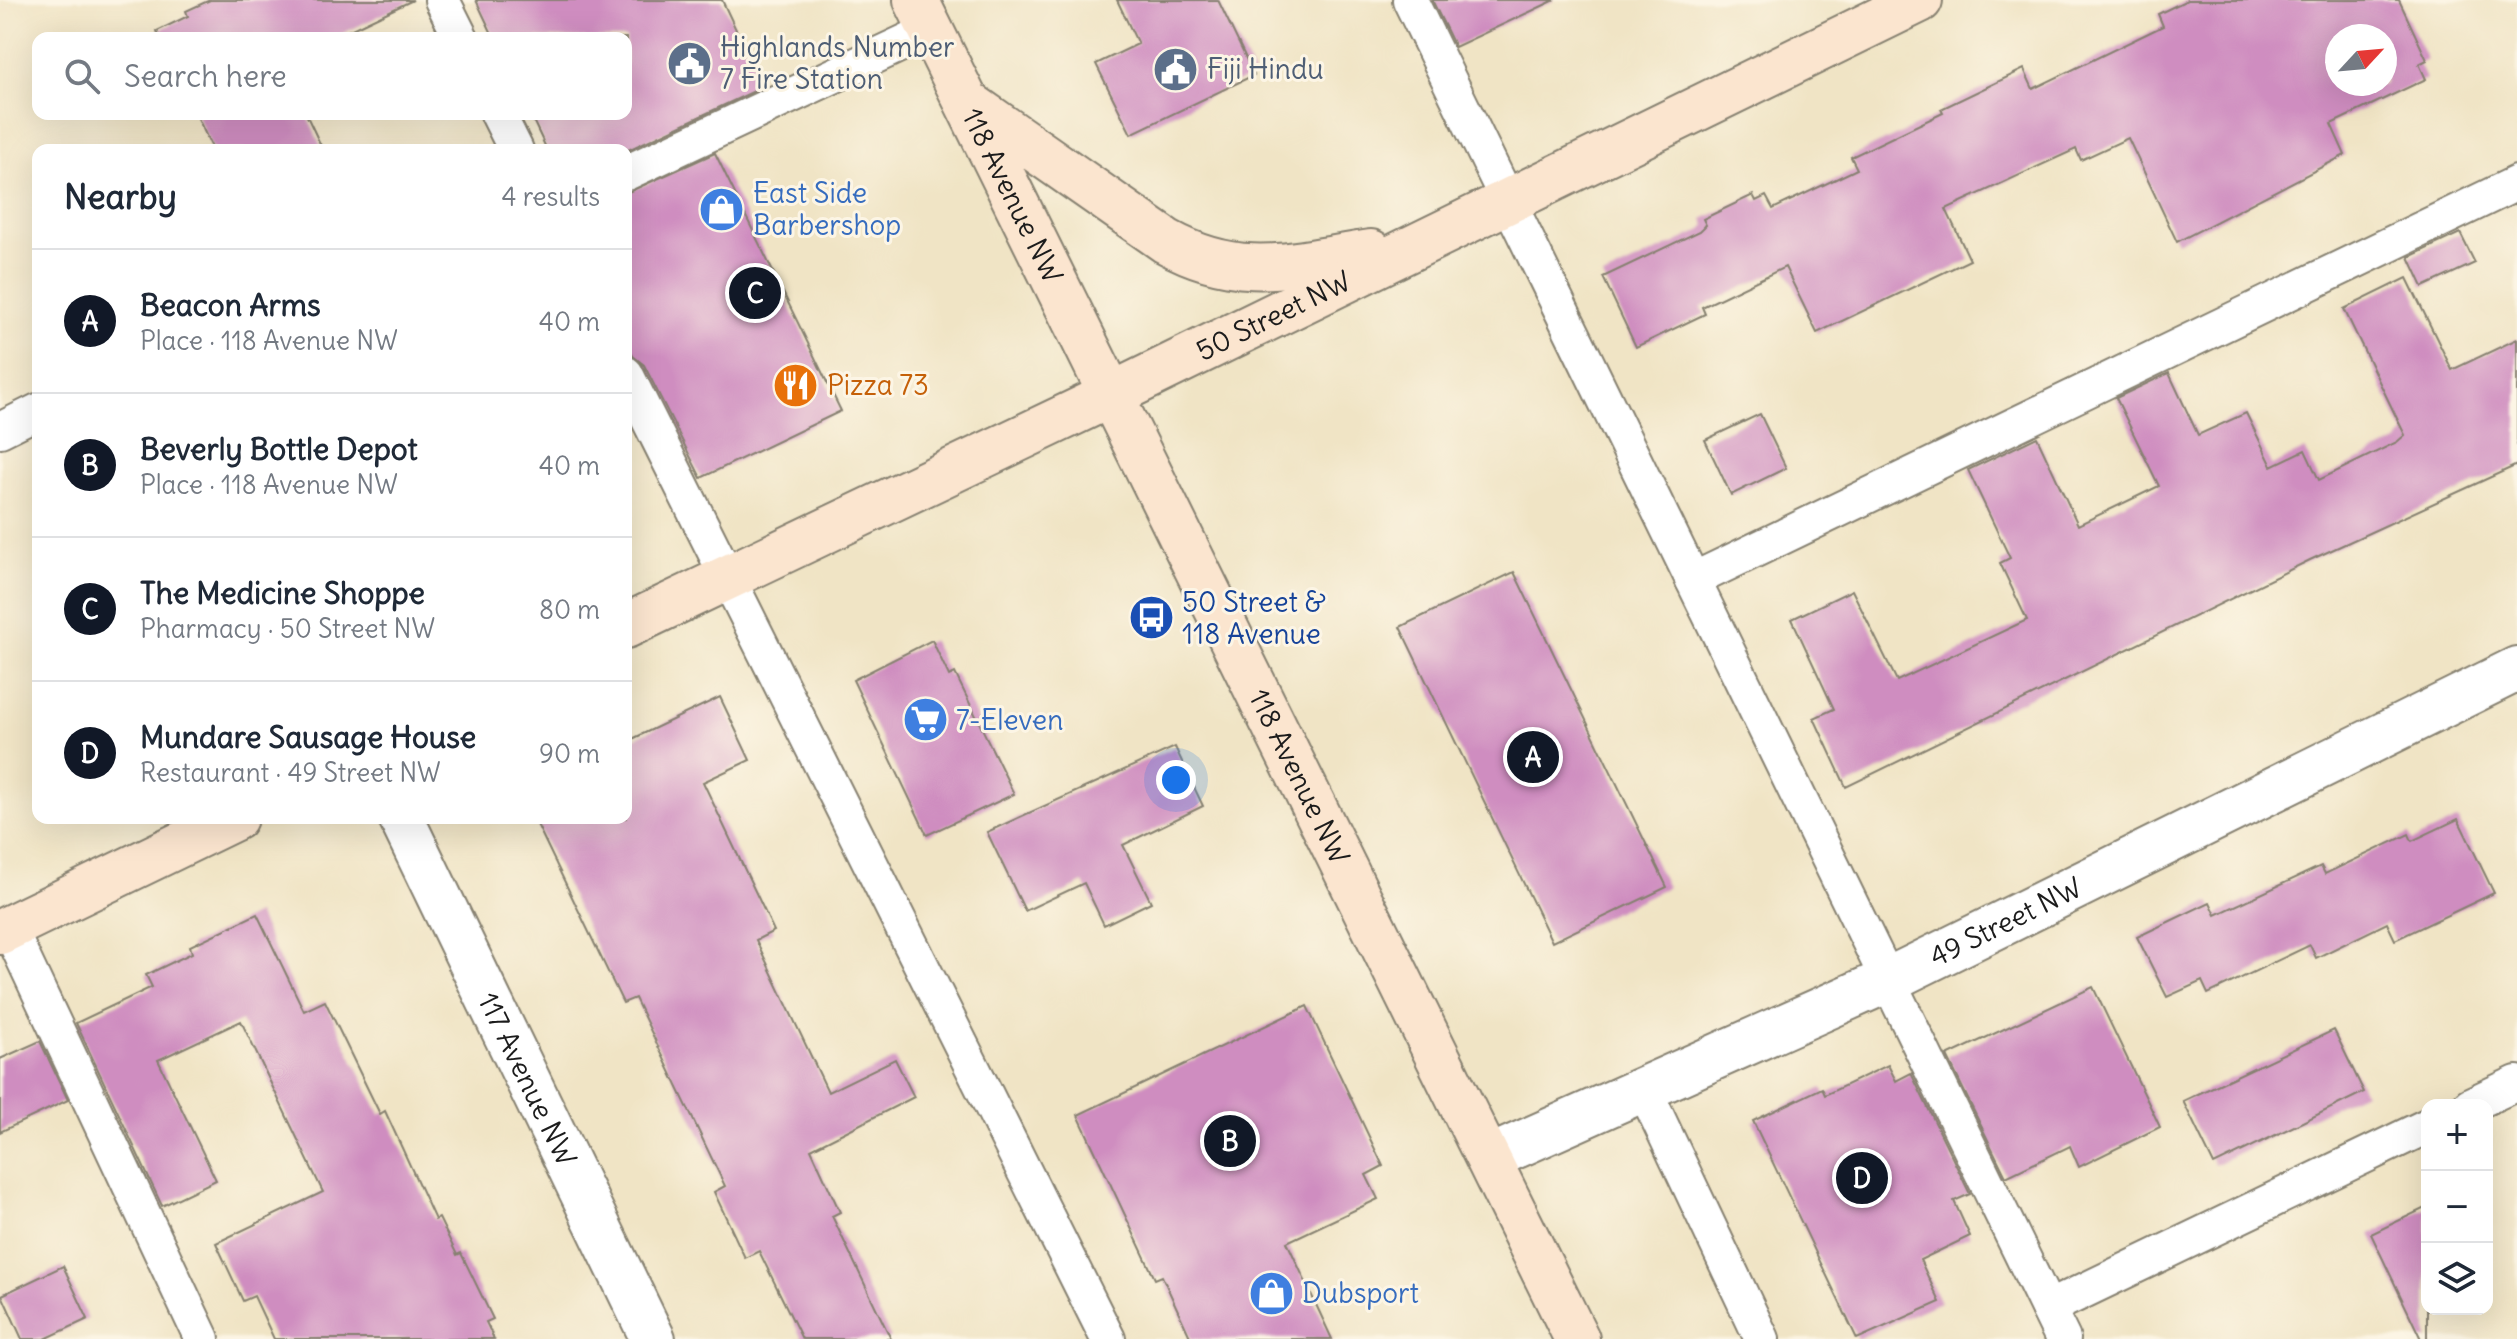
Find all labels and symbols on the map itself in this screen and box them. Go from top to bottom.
north arrow [2325,24,2397,96]
place label: Highlands Number 7 Fire Station [720,29,955,97]
public building icon: Highlands Number 7 Fire Station [665,39,713,87]
public building icon: Fiji Hindu [1152,45,1200,93]
place label: Fiji Hindu [1207,51,1324,87]
street label: 118 Avenue NW [954,102,1071,289]
place label: East Side Barbershop [753,175,901,243]
shop icon: East Side Barbershop [698,185,746,233]
pin: C [729,263,781,323]
street label: 50 Street NW [1190,263,1357,369]
restaurant icon: Pizza 73 [772,361,820,409]
place label: Pizza 73 [827,367,929,403]
place label: 50 Street & 118 Avenue [1182,584,1326,652]
bus stop icon: 50 Street & 118 Avenue [1127,594,1175,642]
street label: 118 Avenue NW [1241,683,1358,870]
supermarket icon: 7-Eleven [901,696,949,744]
place label: 7-Eleven [956,702,1063,738]
pin: A [1507,727,1559,787]
your location [1156,760,1196,800]
street label: 49 Street NW [1923,869,2088,975]
street label: 117 Avenue NW [470,987,584,1172]
pin: B [1204,1111,1256,1171]
pin: D [1836,1148,1888,1208]
shop icon: Dubsport [1247,1269,1295,1317]
place label: Dubsport [1302,1275,1419,1311]

